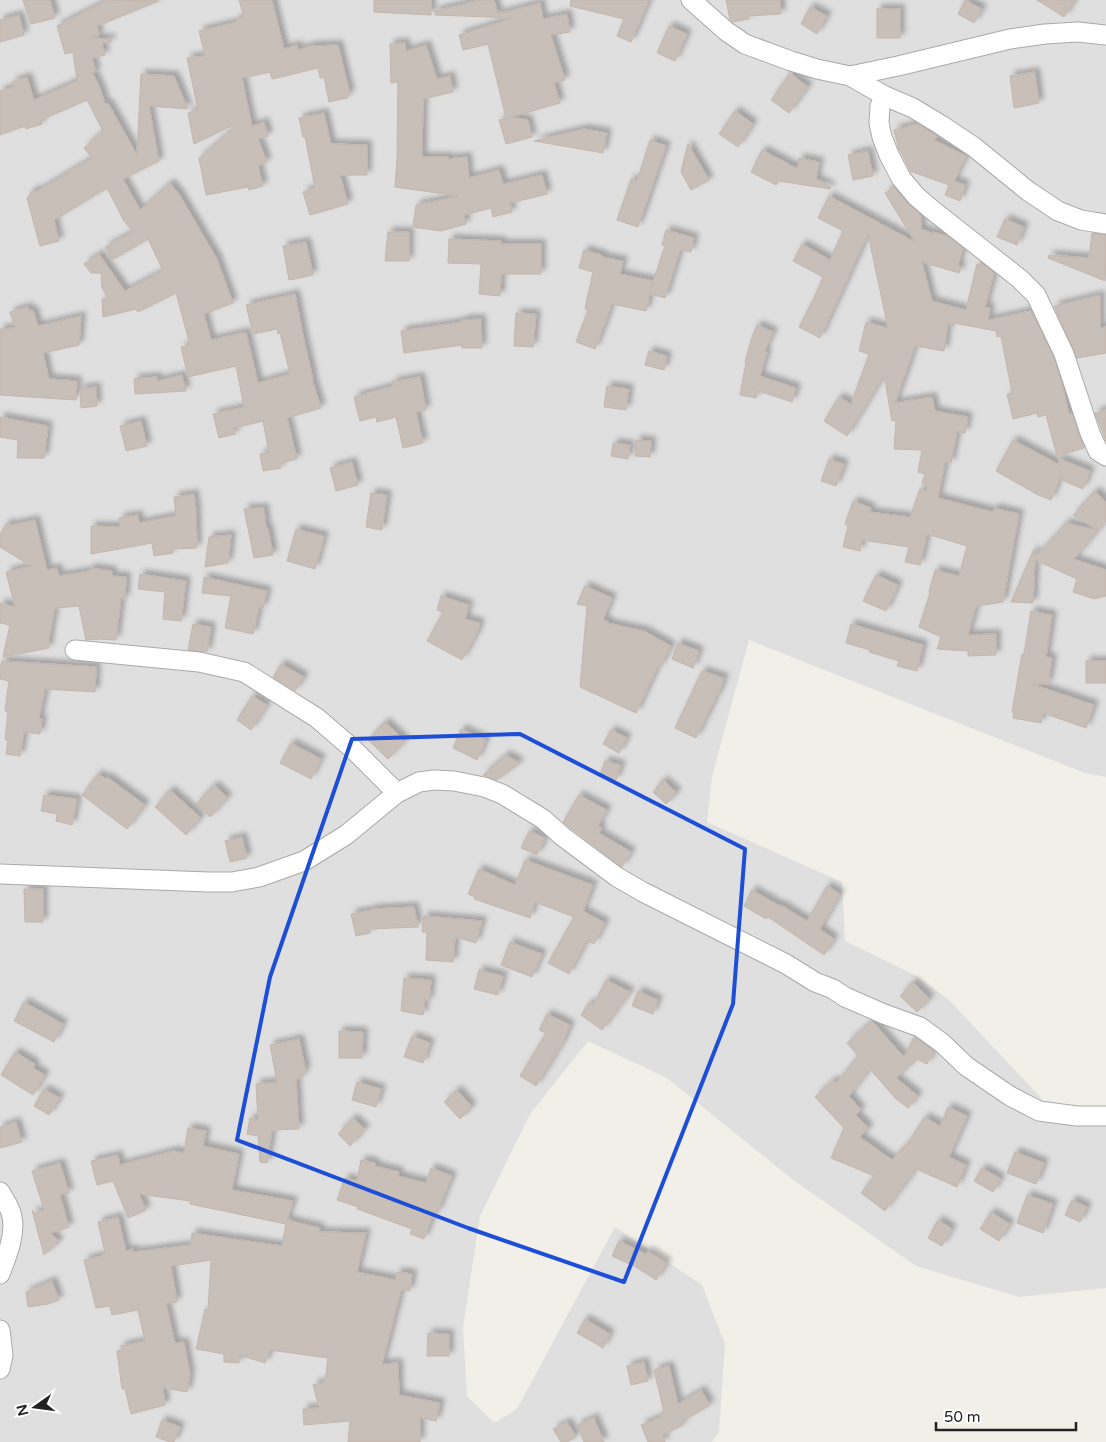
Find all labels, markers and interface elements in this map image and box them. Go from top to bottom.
north arrow [10,1382,60,1432]
scale bar [936,1400,1076,1432]
text: N [13,1403,32,1418]
text: 50 m [944,1408,981,1426]

